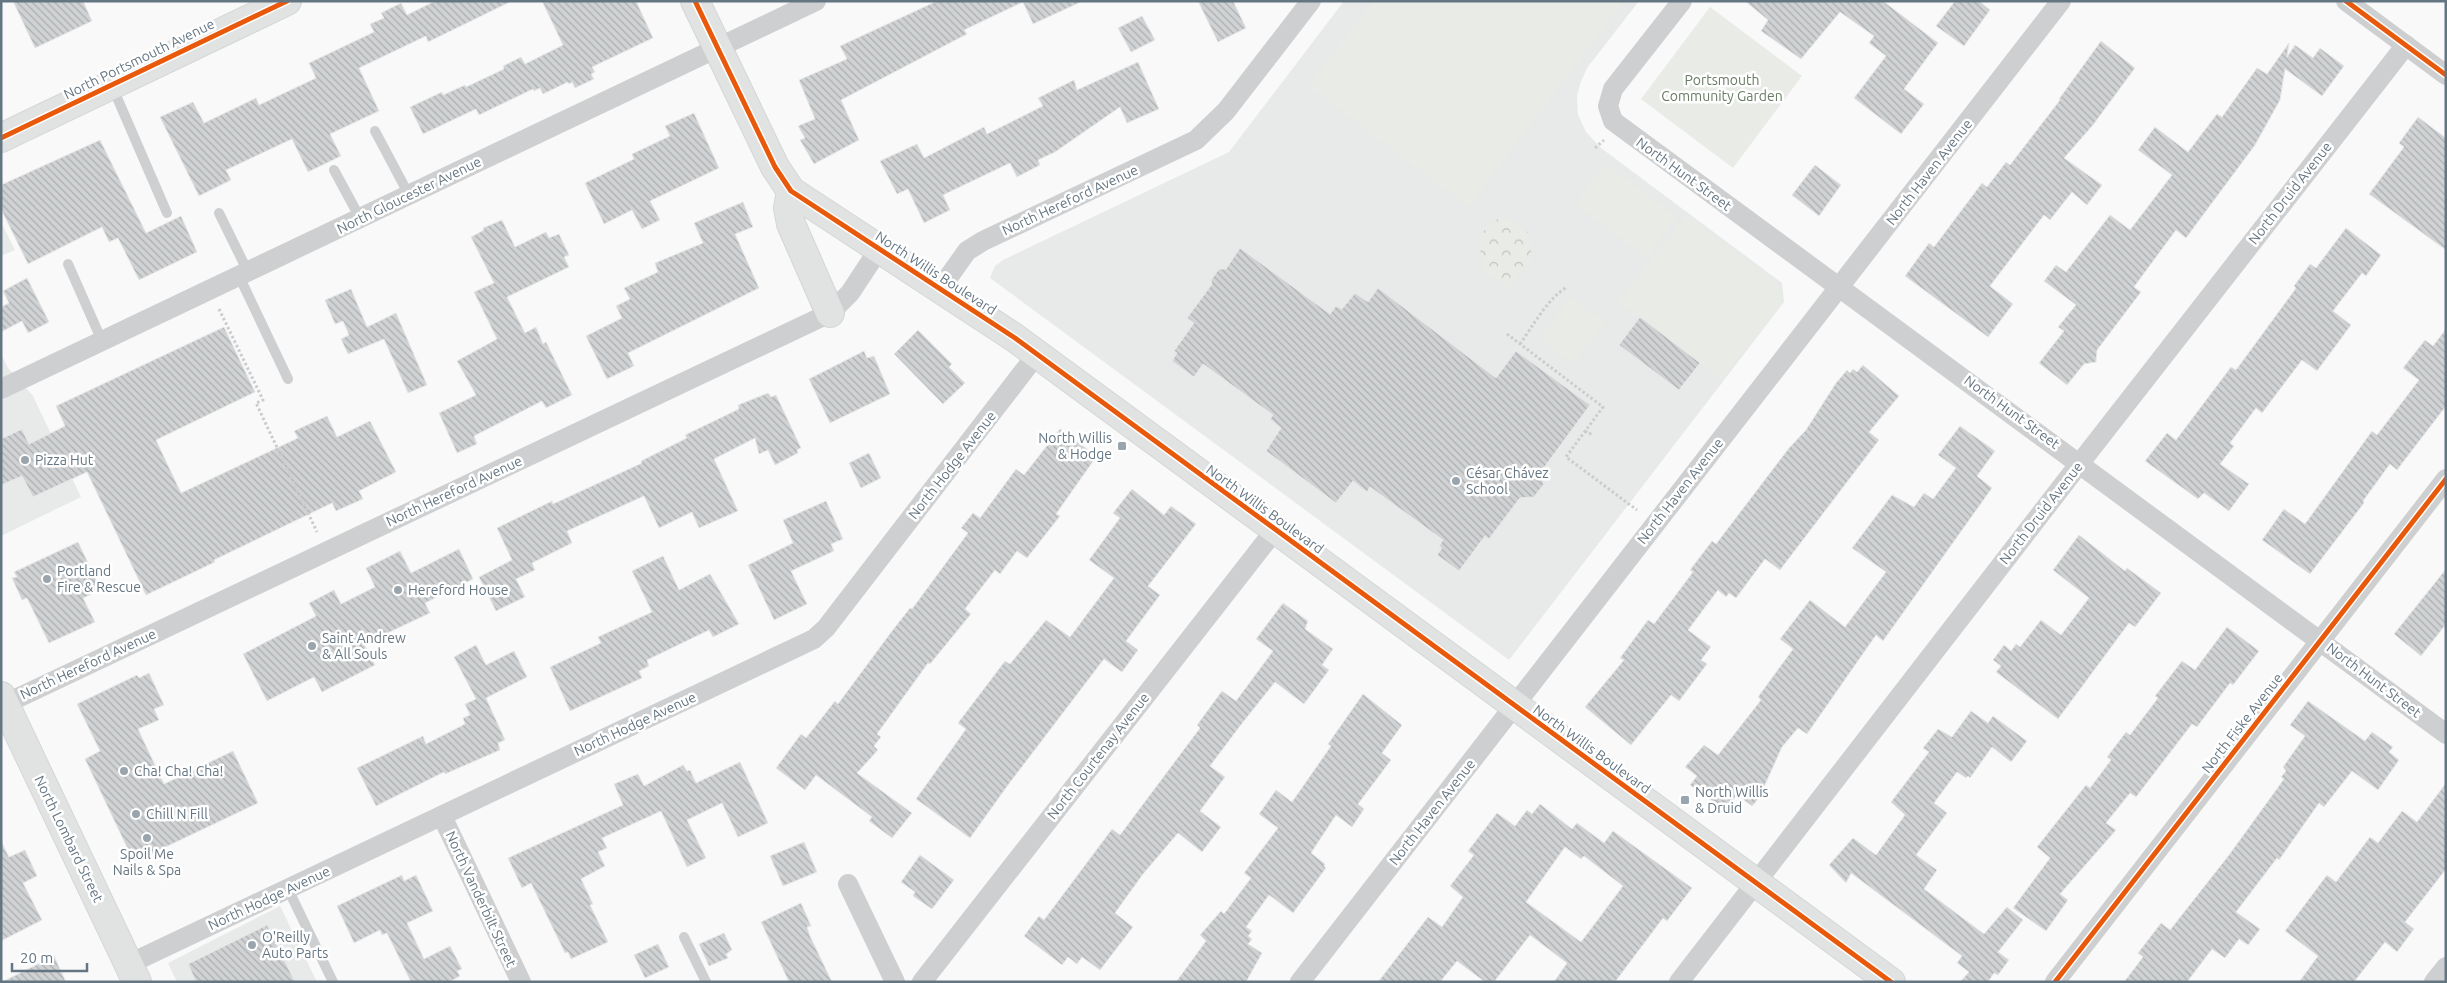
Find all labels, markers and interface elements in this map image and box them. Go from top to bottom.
street label: North Portsmouth Avenue [61,16,217,102]
park label: Portsmouth Community Garden [1661,72,1783,104]
street label: North Haven Avenue [1883,116,1975,228]
street label: North Hunt Street [1633,134,1735,214]
street label: North Druid Avenue [2245,139,2335,247]
street label: North Gloucester Avenue [334,153,484,237]
street label: North Hereford Avenue [1000,161,1140,239]
street label: North Willis Boulevard [873,228,999,318]
street label: North Hunt Street [1961,372,2063,452]
street label: North Hodge Avenue [905,408,999,522]
place label: North Willis & Hodge [1038,430,1112,462]
street label: North Haven Avenue [1634,435,1726,547]
marker: North Willis & Hodge [1116,440,1128,452]
place label: Pizza Hut [35,452,94,468]
street label: North Hereford Avenue [384,452,524,530]
marker: Pizza Hut [19,454,31,466]
street label: North Druid Avenue [1996,459,2086,567]
street label: North Willis Boulevard [1203,461,1327,557]
place label: César Chávez School [1466,465,1549,497]
marker: César Chávez School [1450,475,1462,487]
place label: Portland Fire & Rescue [57,563,141,595]
marker: Portland Fire & Rescue [41,573,53,585]
place label: Hereford House [408,582,508,598]
marker: Hereford House [392,584,404,596]
street label: North Hereford Avenue [18,625,158,703]
place label: Saint Andrew & All Souls [322,630,406,662]
street label: North Hunt Street [2324,639,2425,721]
marker: Saint Andrew & All Souls [306,640,318,652]
street label: North Fiske Avenue [2198,670,2286,776]
street label: North Hodge Avenue [572,689,698,759]
street label: North Courtenay Avenue [1044,690,1152,822]
street label: North Willis Boulevard [1530,701,1654,797]
street label: North Haven Avenue [1386,756,1478,868]
place label: Cha! Cha! Cha! [134,763,223,779]
marker: Cha! Cha! Cha! [118,765,130,777]
street label: North Lombard Street [31,773,107,905]
place label: North Willis & Druid [1695,784,1769,816]
marker: North Willis & Druid [1679,794,1691,806]
place label: Chill N Fill [146,806,208,822]
marker: Chill N Fill [130,808,142,820]
street label: North Vanderbilt Street [442,828,520,970]
marker: Spoil Me Nails & Spa [141,832,153,844]
place label: Spoil Me Nails & Spa [113,846,181,878]
street label: North Hodge Avenue [206,863,332,933]
place label: O'Reilly Auto Parts [262,929,328,961]
marker: O'Reilly Auto Parts [246,939,258,951]
scale bar [12,940,88,972]
text: 20 m [20,949,53,966]

